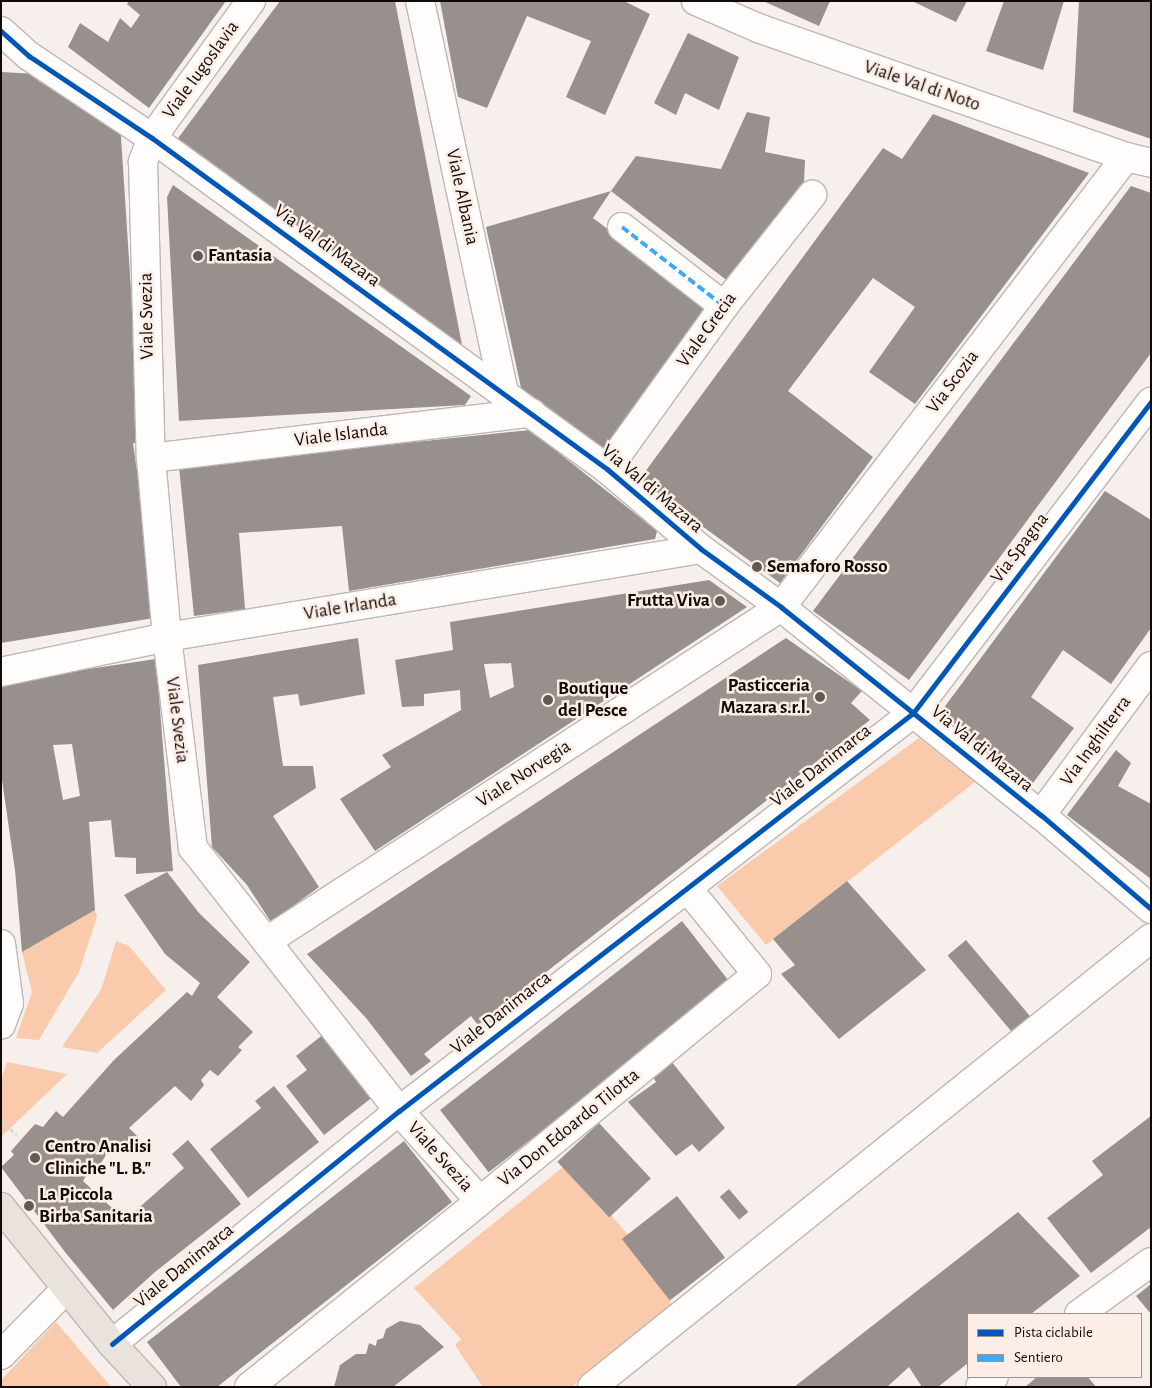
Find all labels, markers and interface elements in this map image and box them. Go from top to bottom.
street label: Viale Iugoslavia [158,17,244,123]
street label: Viale Val di Noto [861,55,983,117]
street label: Viale Albania [441,147,483,247]
street label: Via Val di Mazara [269,200,385,292]
place label: Fantasia [208,245,272,267]
marker: Fantasia [192,250,204,262]
street label: Viale Svezia [135,272,159,360]
street label: Viale Grecia [672,288,742,372]
street label: Via Scozia [922,346,984,418]
street label: Viale Islanda [293,418,389,452]
street label: Via Val di Mazara [596,440,708,538]
street label: Via Spagna [986,508,1054,588]
place label: Semaforo Rosso [767,556,888,578]
marker: Semaforo Rosso [751,561,763,573]
street label: Viale Irlanda [302,588,398,626]
place label: Frutta Viva [627,590,710,612]
marker: Frutta Viva [714,595,726,607]
street label: Viale Svezia [160,675,194,765]
place label: Pasticceria Mazara s.r.l. [720,675,810,719]
place label: Boutique del Pesce [558,678,628,722]
marker: Pasticceria Mazara s.r.l. [814,691,826,703]
street label: Via Inghilterra [1056,692,1136,790]
marker: Boutique del Pesce [542,694,554,706]
street label: Via Val di Mazara [926,701,1038,797]
street label: Viale Danimarca [766,720,876,812]
street label: Viale Norvegia [473,735,575,813]
street label: Viale Danimarca [446,967,556,1059]
street label: Via Don Edoardo Tilotta [494,1064,644,1192]
street label: Viale Svezia [402,1117,478,1197]
place label: Centro Analisi Cliniche "L. B." [45,1136,152,1180]
marker: Centro Analisi Cliniche "L. B." [29,1152,41,1164]
place label: La Piccola Birba Sanitaria [39,1184,153,1228]
marker: La Piccola Birba Sanitaria [23,1200,35,1212]
street label: Viale Danimarca [130,1219,238,1313]
legend [967,1313,1142,1378]
text: Pista ciclabile [1014,1325,1093,1340]
text: Sentiero [1014,1350,1063,1365]

